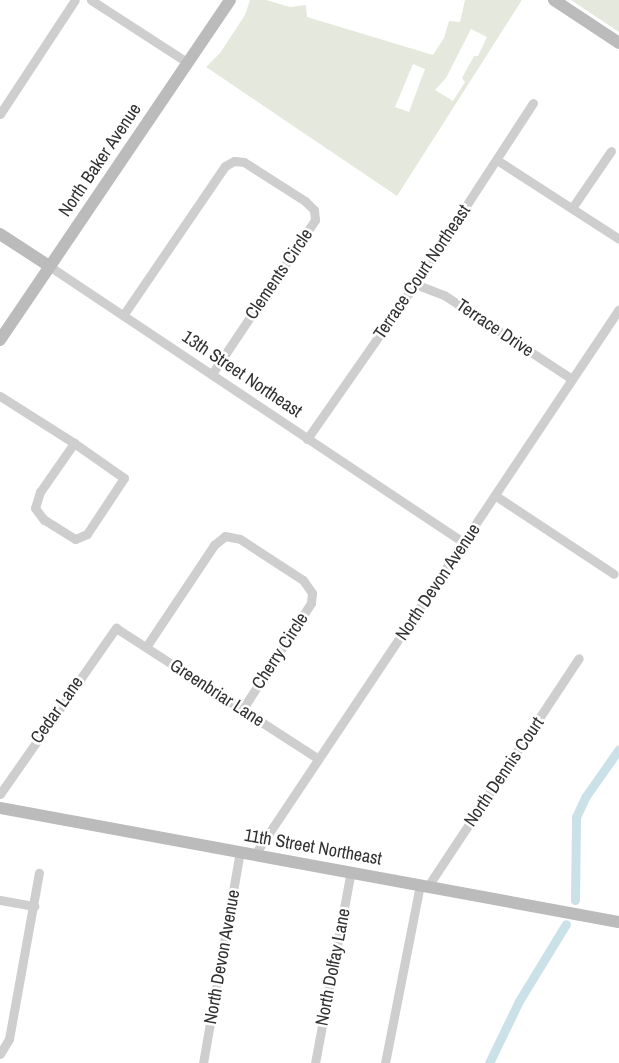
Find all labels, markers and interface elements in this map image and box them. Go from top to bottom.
street label: North Baker Avenue [54,99,146,221]
street label: Terrace Court Northeast [369,201,475,343]
street label: Clements Circle [241,224,317,324]
street label: Terrace Drive [452,294,538,362]
street label: 13th Street Northeast [178,326,306,422]
street label: North Devon Avenue [391,519,485,645]
street label: Cherry Circle [247,609,313,693]
street label: Greenbriar Lane [166,654,268,732]
street label: Cedar Lane [26,672,88,748]
street label: North Dennis Court [459,713,549,831]
street label: 11th Street Northeast [243,824,383,870]
street label: North Devon Avenue [199,888,245,1026]
street label: North Dolfay Lane [311,907,355,1027]

